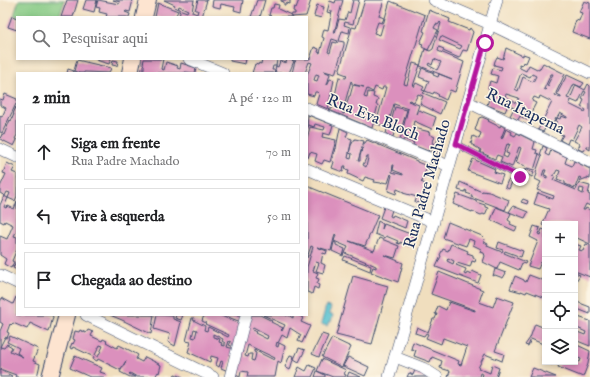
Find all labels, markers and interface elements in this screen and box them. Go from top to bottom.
search box [16,16,308,60]
icon: search [30,27,52,49]
text: Pesquisar aqui [62,29,148,48]
route start [476,34,494,52]
street label: Rua Itapema [482,84,568,140]
text: 2 min [32,88,70,109]
text: A pé · 120 m [229,90,292,107]
street label: Rua Eva Bloch [324,90,423,146]
street label: Rua Padre Machado [400,117,456,251]
text: Siga em frente [71,134,160,153]
icon: ahead [33,141,55,163]
text: 70 m [266,144,291,161]
text: Rua Padre Machado [71,153,179,170]
route end [511,168,529,186]
icon: left [33,205,55,227]
text: Vire à esquerda [71,207,164,226]
text: 50 m [267,208,291,225]
map controls [542,221,578,365]
button: + [542,221,578,257]
button: − [542,257,578,293]
icon: arrive [33,269,55,291]
text: Chegada ao destino [71,271,192,290]
button: locate [542,293,578,329]
button: layers [542,329,578,365]

